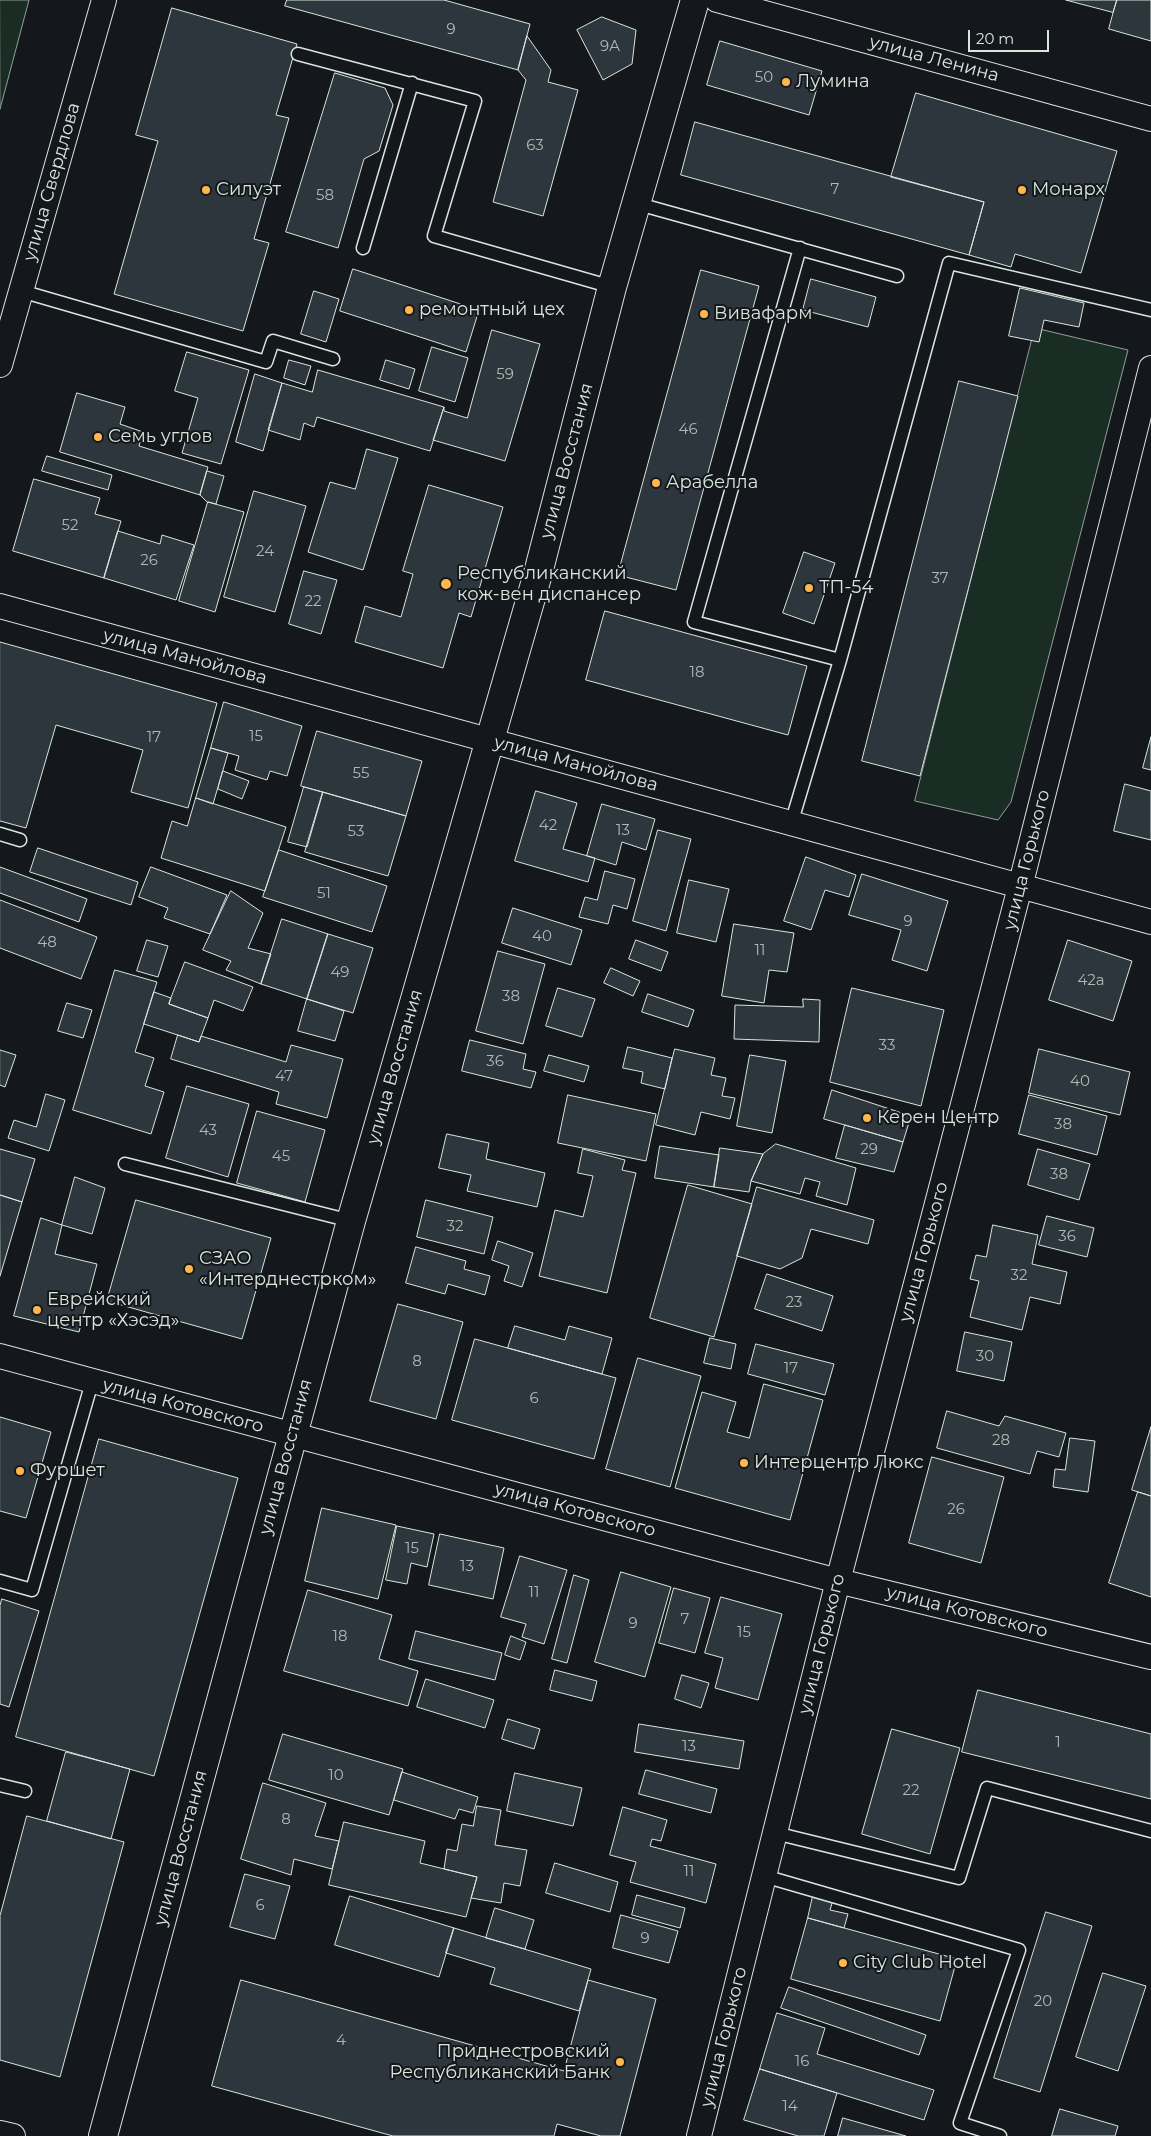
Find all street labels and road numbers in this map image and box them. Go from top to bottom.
street label: улица Ленина [867,31,1001,87]
street label: улица Свердлова [19,100,85,264]
street label: улица Восстания [536,381,598,541]
street label: улица Манойлова [101,625,269,689]
street label: улица Манойлова [492,732,660,796]
street label: улица Горького [999,787,1055,933]
street label: улица Восстания [363,987,427,1147]
street label: улица Горького [895,1180,953,1324]
street label: улица Котовского [100,1374,266,1438]
street label: улица Восстания [255,1377,317,1537]
street label: улица Котовского [492,1478,658,1542]
street label: улица Горького [794,1571,850,1717]
street label: улица Котовского [884,1581,1050,1643]
street label: улица Восстания [150,1768,212,1928]
street label: улица Горького [696,1964,752,2110]

